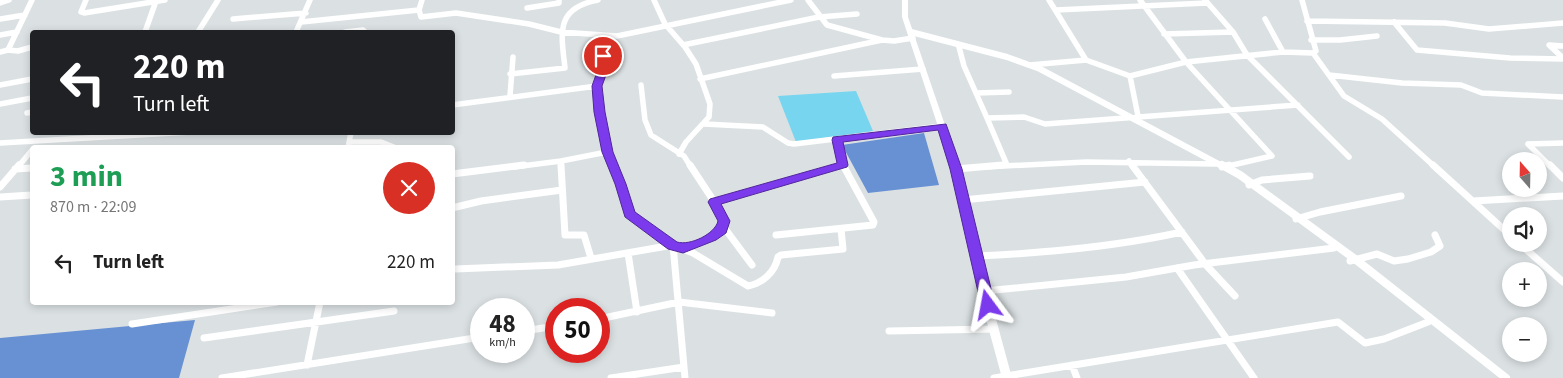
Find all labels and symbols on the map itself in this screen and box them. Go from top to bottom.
pin [582,35,624,77]
north arrow [1502,152,1548,198]
position arrow [961,278,1013,330]
speed limit sign: 50 [545,298,610,363]

